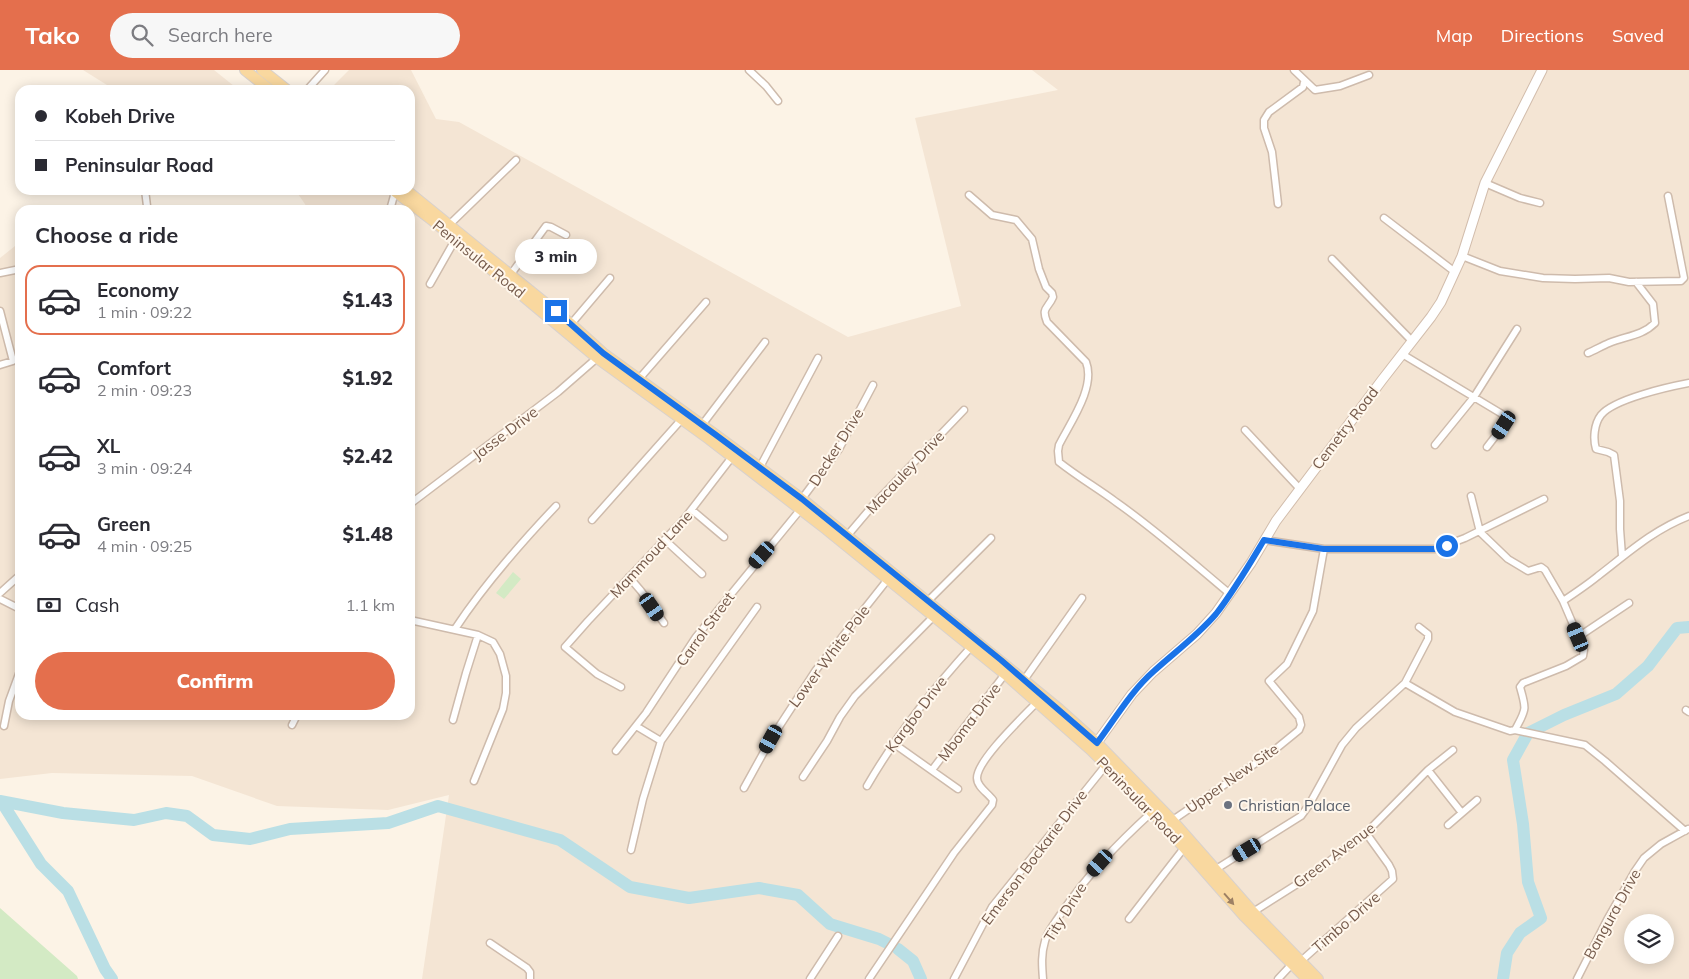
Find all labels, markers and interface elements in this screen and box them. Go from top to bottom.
search box [110,13,460,58]
text: Tako [25,20,80,50]
icon: search [128,21,156,49]
text: Search here [168,23,273,47]
text: Map [1436,24,1473,47]
text: Directions [1501,24,1584,47]
text: Saved [1612,24,1664,47]
text: Kobeh Drive [65,104,175,128]
text: Peninsular Road [65,153,214,177]
street label: Peninsular Road [429,216,529,302]
text: Choose a ride [35,221,178,249]
callout: 3 min [515,238,597,274]
text: 3 min [535,246,577,266]
icon: car [37,278,82,323]
text: Economy [97,278,179,302]
text: $1.43 [342,288,393,312]
route end [545,300,567,322]
text: 1 min · 09:22 [97,302,192,322]
icon: car [37,356,82,401]
text: Comfort [97,356,171,380]
text: $1.92 [342,366,393,390]
text: 2 min · 09:23 [97,380,192,400]
street label: Cemetry Road [1308,383,1382,473]
street label: Jasse Drive [468,402,542,464]
street label: Decker Drive [805,405,867,489]
car [1489,408,1518,442]
street label: Macauley Drive [862,427,948,517]
icon: car [37,434,82,479]
text: XL [97,434,120,458]
text: $2.42 [342,444,393,468]
text: 3 min · 09:24 [97,458,192,478]
street label: Mammoud Lane [606,506,696,602]
icon: car [37,512,82,557]
text: Green [97,512,151,536]
text: $1.48 [342,522,393,546]
route start [1436,535,1458,557]
text: 4 min · 09:25 [97,536,192,556]
car [746,539,777,571]
street label: Carrol Street [672,588,738,670]
car [637,590,666,624]
icon: cash [35,591,63,619]
text: Cash [75,593,120,617]
text: 1.1 km [346,595,395,615]
street label: Lower White Pole [784,601,874,711]
car [1565,620,1590,654]
button: Confirm [35,652,395,710]
street label: Kargbo Drive [881,672,951,756]
street label: Mboma Drive [933,679,1005,765]
car [757,722,784,756]
street label: Upper New Site [1182,739,1282,817]
street label: Peninsular Road [1093,753,1185,847]
street label: Emerson Bockarie Drive [977,786,1091,928]
place label: Christian Palace [1238,796,1350,815]
marker: Christian Palace [1222,799,1234,811]
street label: Green Avenue [1289,818,1379,892]
car [1230,836,1263,864]
car [1084,847,1115,879]
street label: Bangura Drive [1579,866,1645,962]
street label: Tity Drive [1039,879,1091,945]
street label: Timbo Drive [1308,887,1384,957]
one-way arrow [1223,892,1235,904]
map controls [1624,914,1674,964]
button: layers [1624,914,1674,964]

